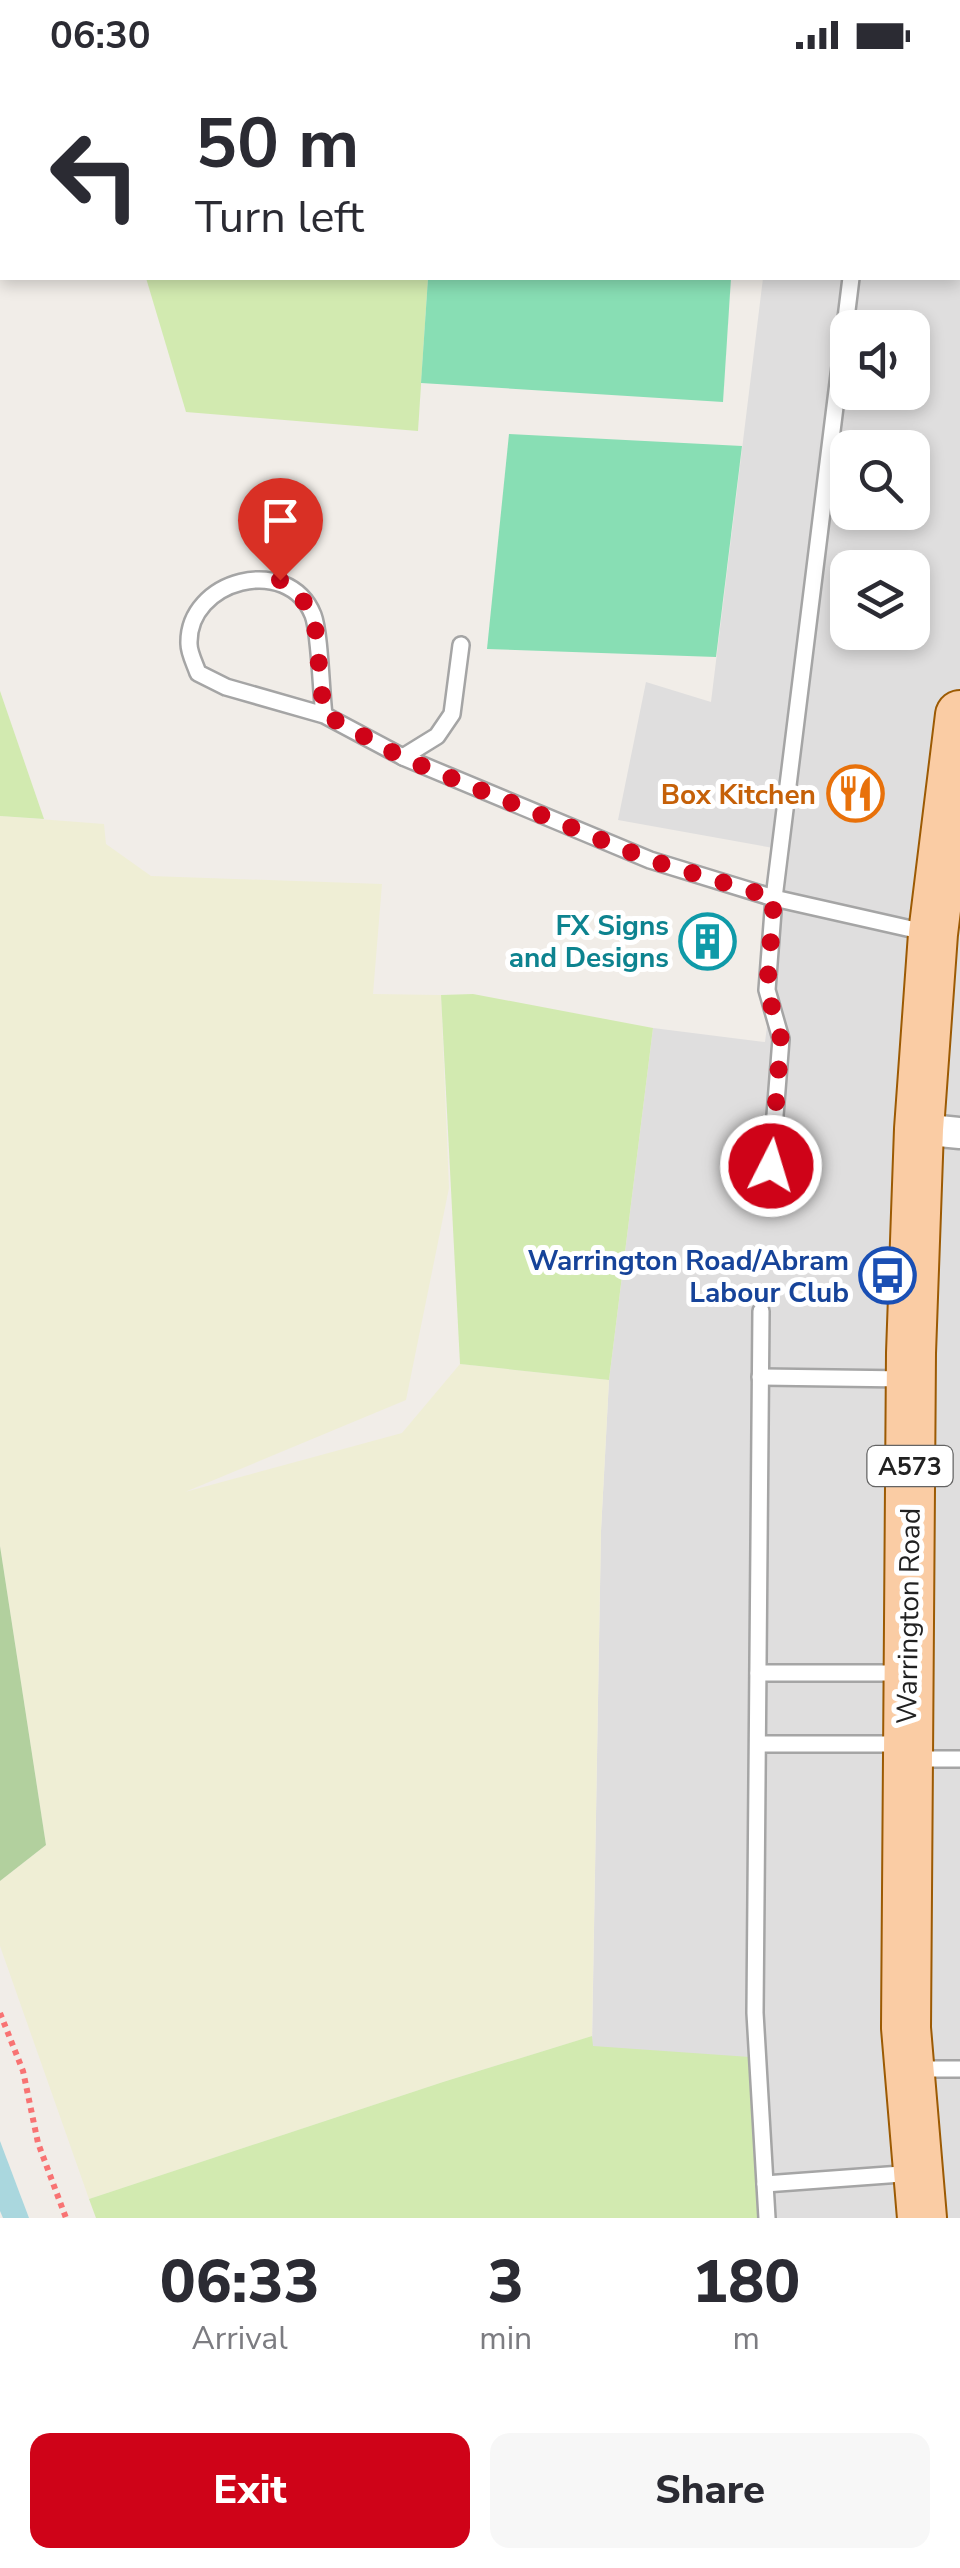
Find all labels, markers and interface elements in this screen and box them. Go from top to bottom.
text: 06:30 [50,10,151,61]
text: 50 m [195,96,359,192]
icon: left [30,110,160,240]
text: Turn left [195,187,364,248]
map controls [830,310,930,650]
button: sound [830,310,930,410]
button: search [830,430,930,530]
pin [238,478,323,581]
icon: arrive [253,493,308,548]
button: layers [830,550,930,650]
restaurant icon: Box Kitchen [825,764,885,824]
place label: Box Kitchen [661,776,816,814]
place label: FX Signs and Designs [509,907,669,977]
building icon: FX Signs and Designs [678,911,738,971]
position arrow [719,1114,823,1218]
place label: Warrington Road/Abram Labour Club [528,1242,849,1312]
bus stop icon: Warrington Road/Abram Labour Club [858,1246,918,1306]
road number: A573 [868,1446,952,1486]
street label: Warrington Road [888,1507,930,1725]
text: 06:33 [160,2241,319,2323]
text: 3 [488,2241,524,2323]
text: 180 [692,2241,800,2323]
text: Arrival [192,2317,288,2360]
text: min [479,2317,532,2360]
text: m [732,2317,760,2360]
button: Exit [30,2433,470,2548]
button: Share [490,2433,930,2548]

